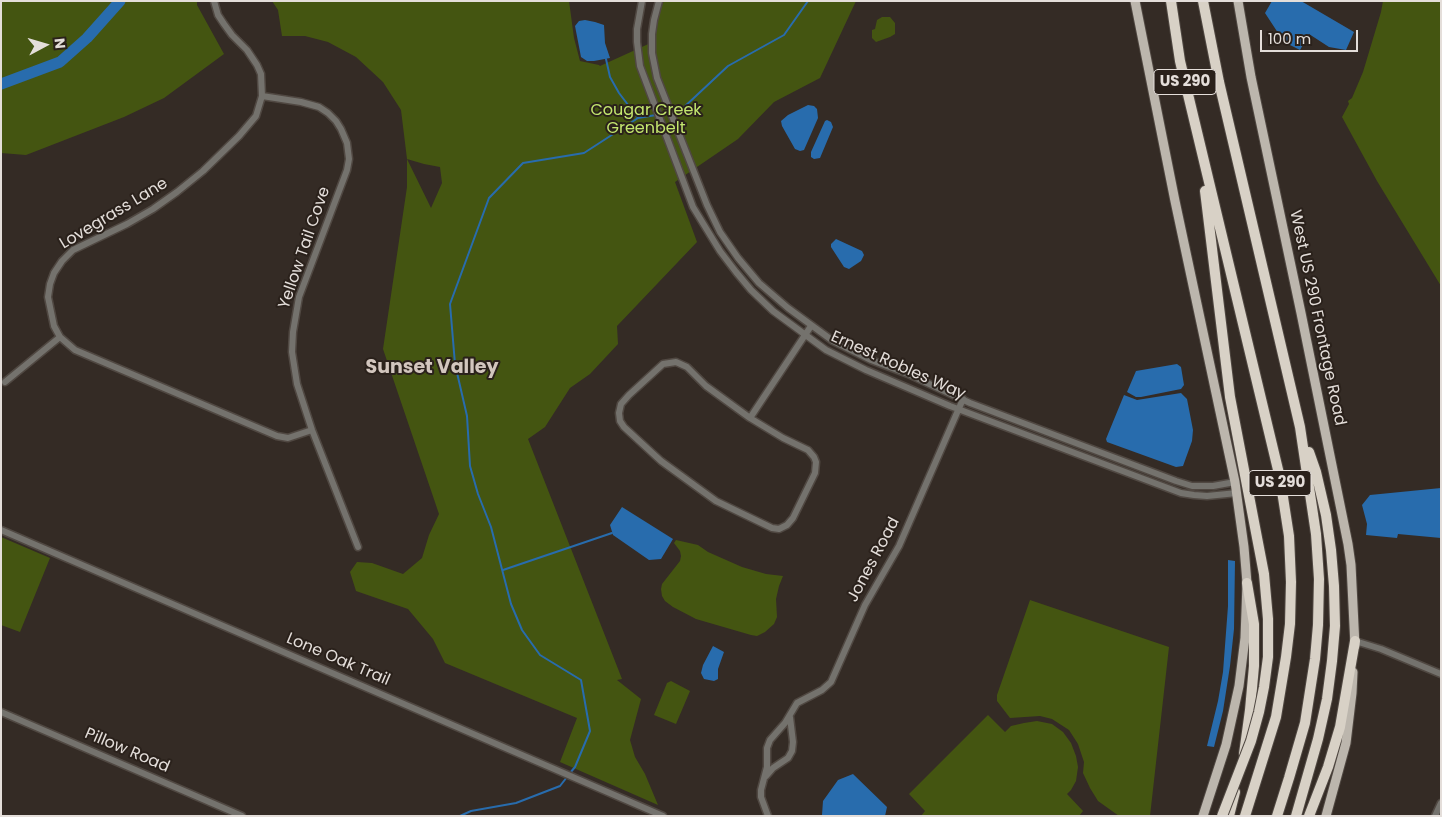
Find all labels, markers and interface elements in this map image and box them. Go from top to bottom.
north arrow [20,20,70,70]
scale bar [1262,20,1360,52]
text: 100 m [1268,28,1311,49]
text: N [49,37,70,50]
road number: US 290 [1154,70,1216,94]
park label: Cougar Creek Greenbelt [590,101,702,139]
street label: Lovegrass Lane [57,174,171,254]
street label: Yellow Tail Cove [275,184,335,312]
street label: West US 290 Frontage Road [1285,209,1349,427]
street label: Ernest Robles Way [828,328,968,404]
district label: Sunset Valley [365,357,499,379]
road number: US 290 [1249,470,1311,496]
street label: Jones Road [844,514,904,606]
street label: Lone Oak Trail [283,630,393,690]
street label: Pillow Road [82,725,172,777]

